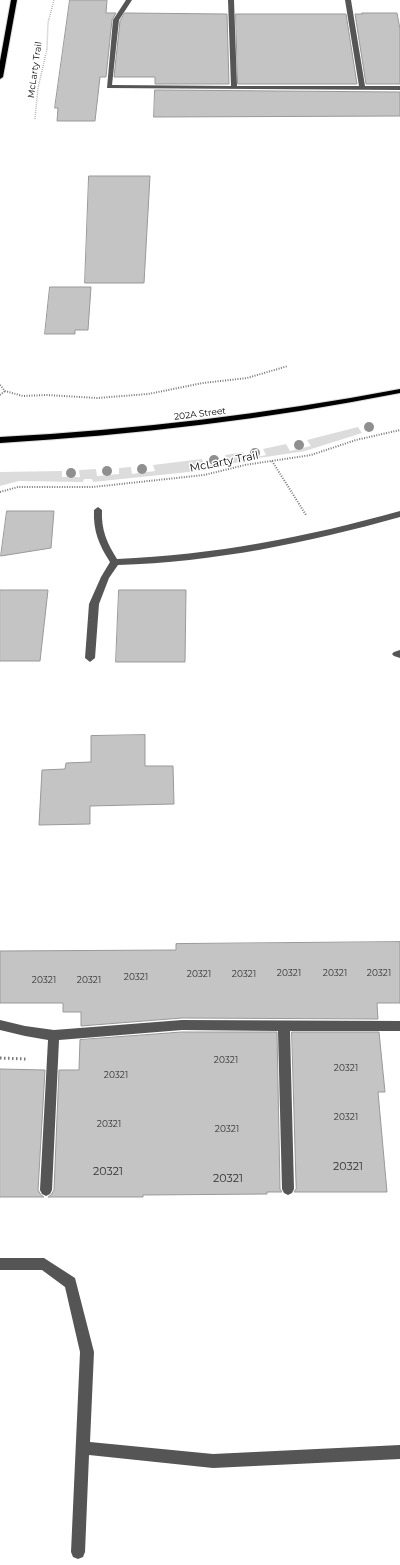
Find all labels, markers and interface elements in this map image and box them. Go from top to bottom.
street label: McLarty Trail [26,41,44,99]
street label: 202A Street [173,405,227,423]
street label: McLarty Trail [189,449,259,475]
house number: 20321 [277,968,301,978]
house number: 20321 [323,968,347,978]
house number: 20321 [367,968,391,978]
house number: 20321 [187,969,211,979]
house number: 20321 [232,969,256,979]
house number: 20321 [124,972,148,982]
house number: 20321 [32,975,56,985]
house number: 20321 [77,975,101,985]
house number: 20321 [214,1055,238,1065]
house number: 20321 [334,1063,358,1073]
house number: 20321 [104,1070,128,1080]
house number: 20321 [334,1112,358,1122]
house number: 20321 [97,1119,121,1129]
house number: 20321 [215,1124,239,1134]
house number: 20321 [333,1160,363,1174]
house number: 20321 [93,1165,123,1179]
house number: 20321 [213,1172,243,1186]

